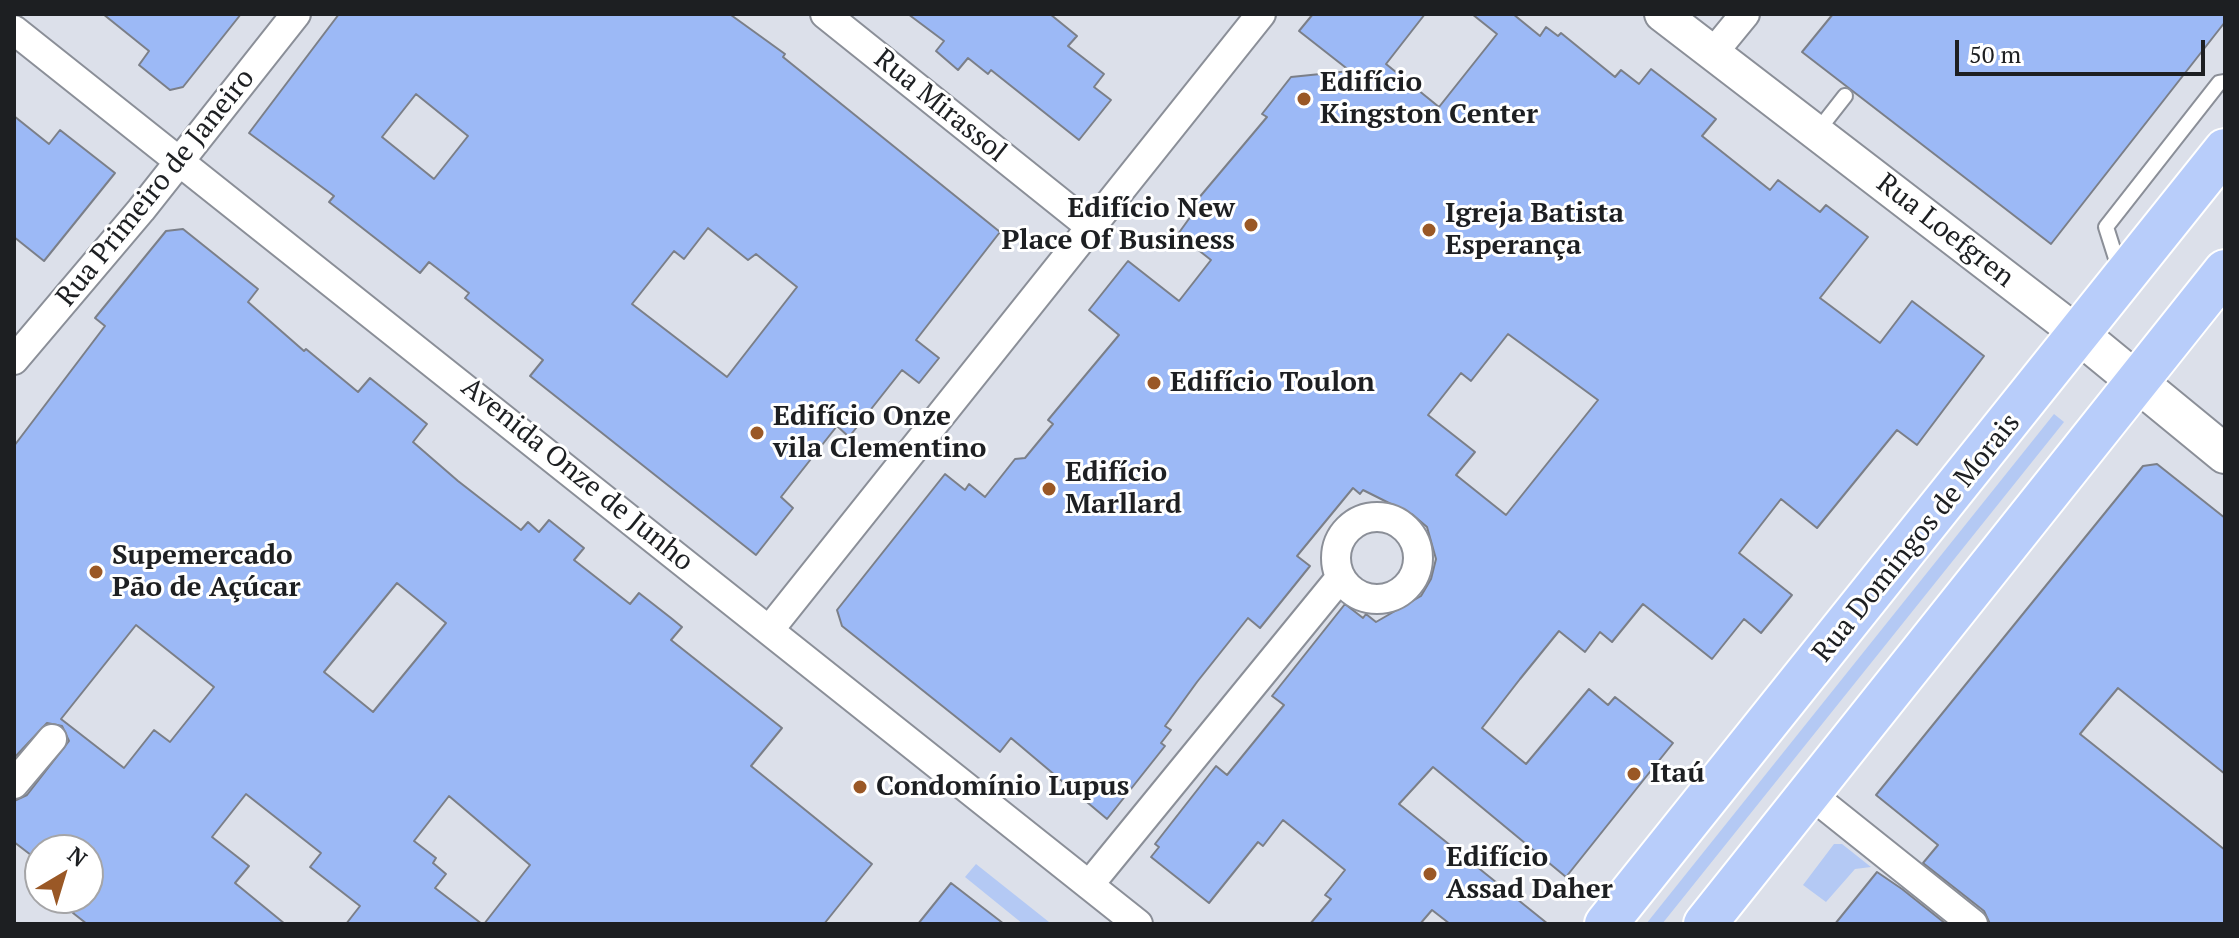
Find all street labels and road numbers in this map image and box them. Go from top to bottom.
street label: Rua Mirassol [867,42,1013,170]
street label: Rua Primeiro de Janeiro [50,62,262,314]
street label: Rua Loefgren [1870,167,2020,295]
street label: Avenida Onze de Junho [454,371,700,579]
street label: Rua Domingos de Morais [1806,407,2028,669]

